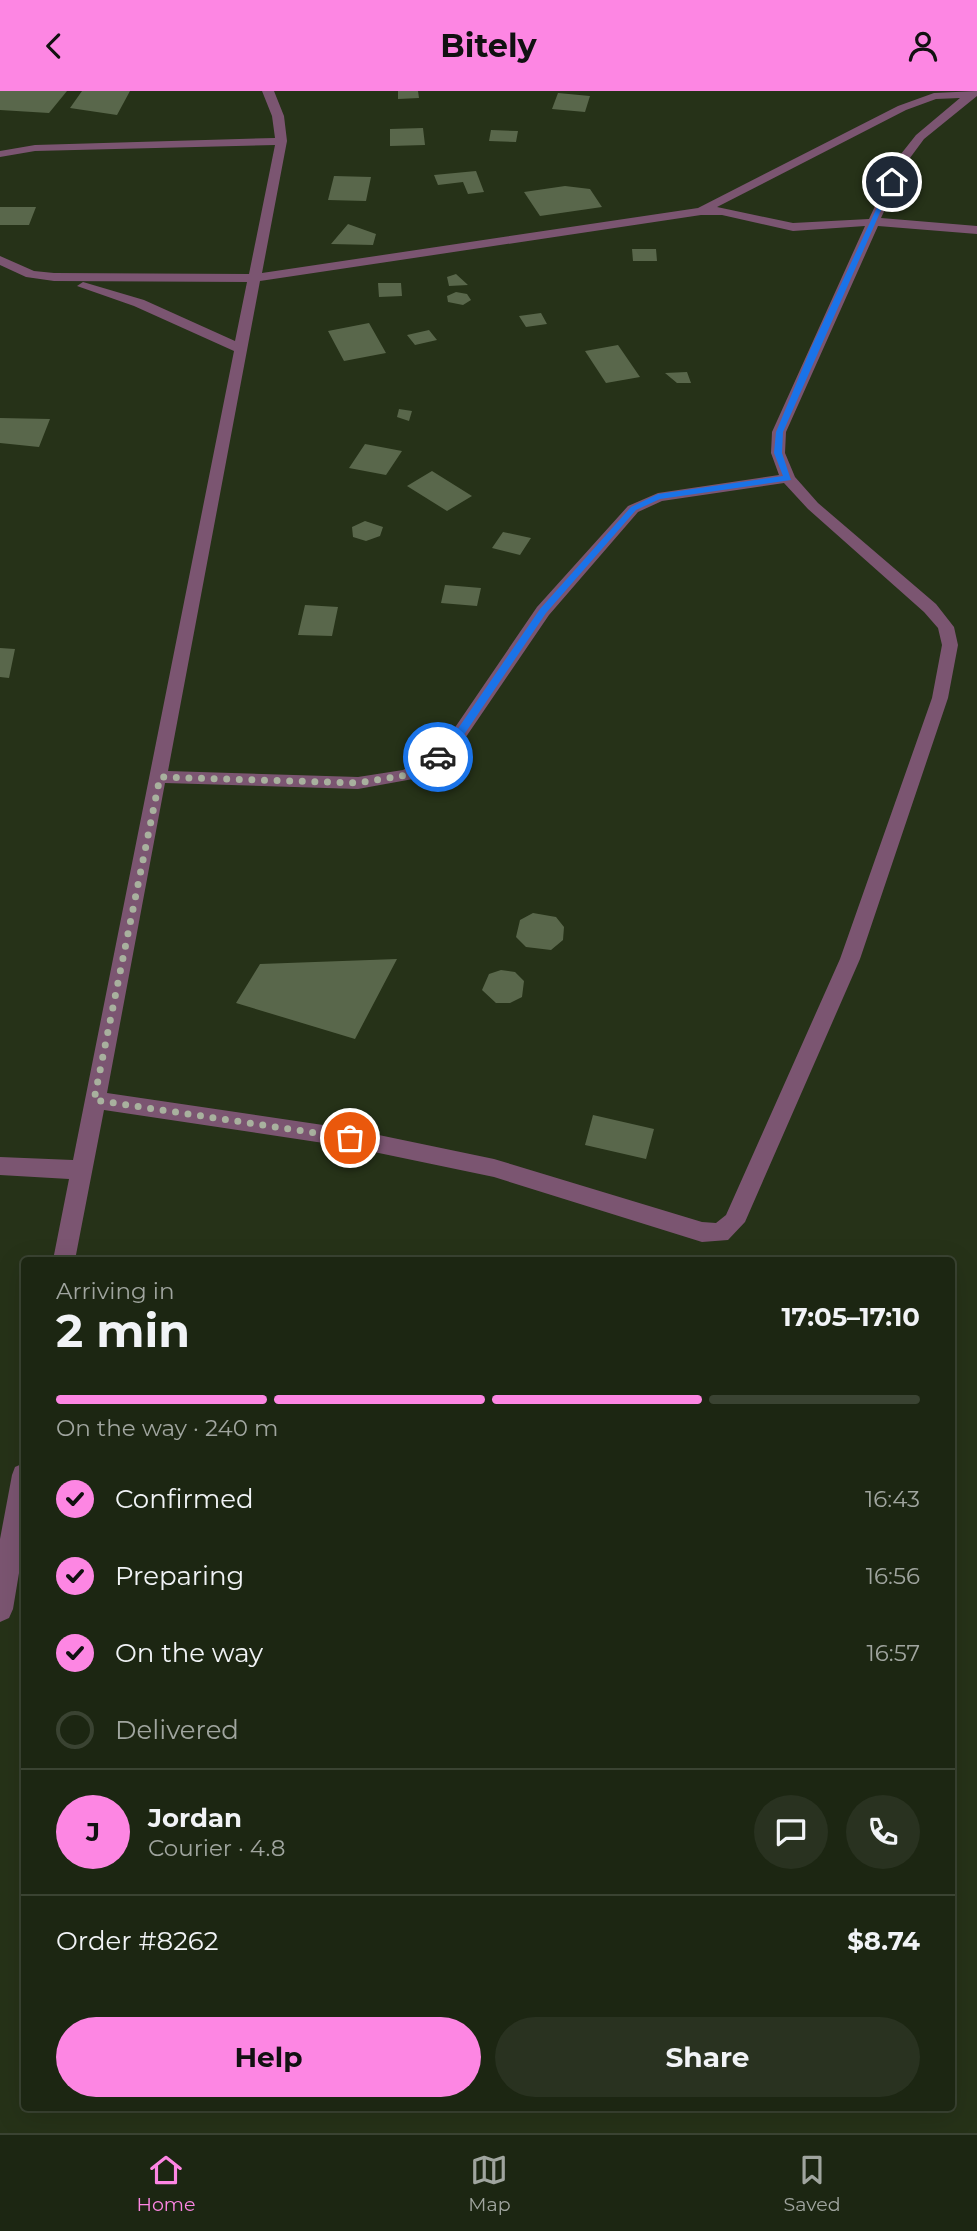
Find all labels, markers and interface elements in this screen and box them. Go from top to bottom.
text: Bitely [440,26,537,65]
icon: back [35,27,73,65]
icon: person [904,27,942,65]
pin [862,152,922,212]
icon: home [873,163,911,201]
courier [403,722,473,792]
icon: car [419,738,457,776]
pin [320,1108,380,1168]
icon: bag [331,1119,369,1157]
text: Arriving in [56,1277,175,1305]
text: 17:05–17:10 [781,1301,920,1333]
text: 2 min [56,1302,190,1359]
text: On the way · 240 m [56,1414,278,1442]
icon: check [56,1480,94,1518]
text: Confirmed [115,1483,254,1515]
text: 16:43 [865,1485,920,1513]
icon: check [56,1557,94,1595]
text: Preparing [115,1560,244,1592]
text: 16:56 [866,1562,920,1590]
icon: check [56,1634,94,1672]
text: On the way [115,1637,263,1669]
text: 16:57 [867,1639,920,1667]
text: Delivered [115,1714,239,1746]
button: chat [754,1795,828,1869]
button: phone [846,1795,920,1869]
text: Jordan [148,1802,242,1834]
text: J [86,1816,100,1848]
text: Courier · 4.8 [148,1834,285,1862]
text: Order #8262 [56,1925,218,1957]
text: $8.74 [847,1925,920,1957]
button: Help [56,2017,481,2097]
button: Share [495,2017,920,2097]
tab: Home [136,2151,195,2216]
tab: Map [468,2151,511,2216]
tab: Saved [783,2151,841,2216]

